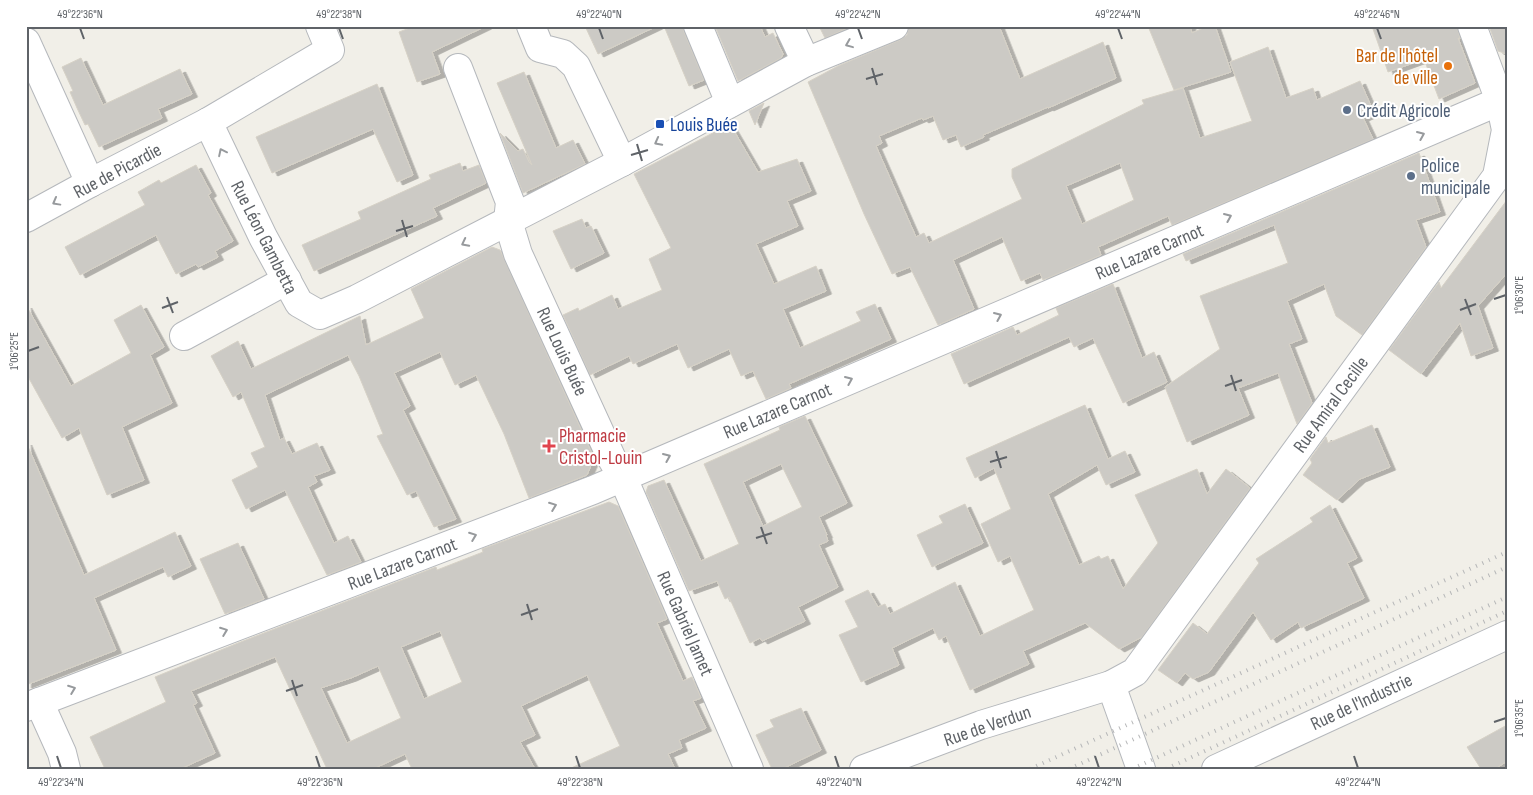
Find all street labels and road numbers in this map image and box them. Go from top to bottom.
street label: Rue de Picardie [70,139,166,204]
street label: Rue Léon Gambetta [225,177,302,298]
street label: Rue Lazare Carnot [1092,219,1207,285]
street label: Rue Louis Buée [531,304,592,400]
street label: Rue Amiral Cecille [1289,352,1374,457]
street label: Rue Lazare Carnot [720,378,835,444]
street label: Rue Lazare Carnot [345,533,461,596]
street label: Rue Gabriel Jamet [651,568,718,680]
street label: Rue de l'Industrie [1307,669,1416,736]
street label: Rue de Verdun [941,701,1034,752]

